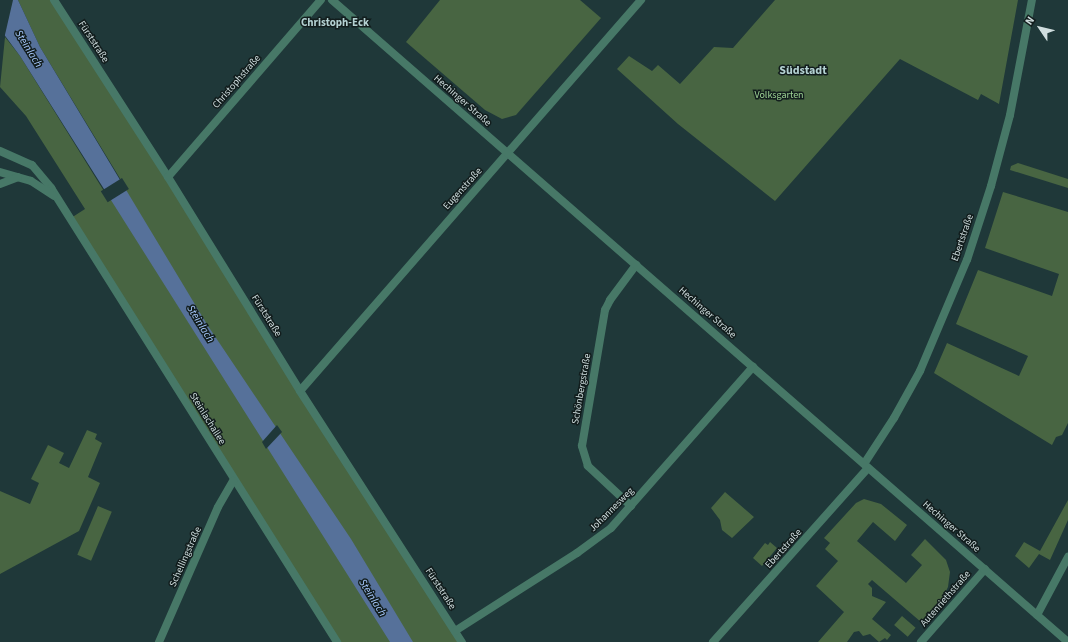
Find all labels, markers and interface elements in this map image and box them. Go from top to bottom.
north arrow [1020,8,1060,48]
text: N [1022,14,1038,28]
district label: Christoph-Eck [301,16,369,30]
street label: Fürststraße [75,19,111,65]
water label: Steinlach [11,28,45,70]
street label: Christophstraße [210,53,264,111]
district label: Südstadt [779,64,827,78]
street label: Hechinger Straße [431,73,493,129]
park label: Volksgarten [754,90,804,102]
street label: Eugenstraße [441,166,485,212]
street label: Ebertstraße [949,213,977,263]
street label: Hechinger Straße [676,285,738,341]
street label: Fürststraße [248,293,284,339]
water label: Steinlach [183,303,217,345]
street label: Schönbergstraße [570,353,594,425]
street label: Steinlachallee [186,391,228,447]
street label: Johannesweg [587,485,637,535]
street label: Hechinger Straße [920,499,982,555]
street label: Schellingstraße [167,525,205,589]
street label: Ebertstraße [763,527,805,571]
street label: Fürststraße [422,566,458,612]
street label: Autenriethstraße [918,568,974,630]
water label: Steinlach [355,577,389,619]

